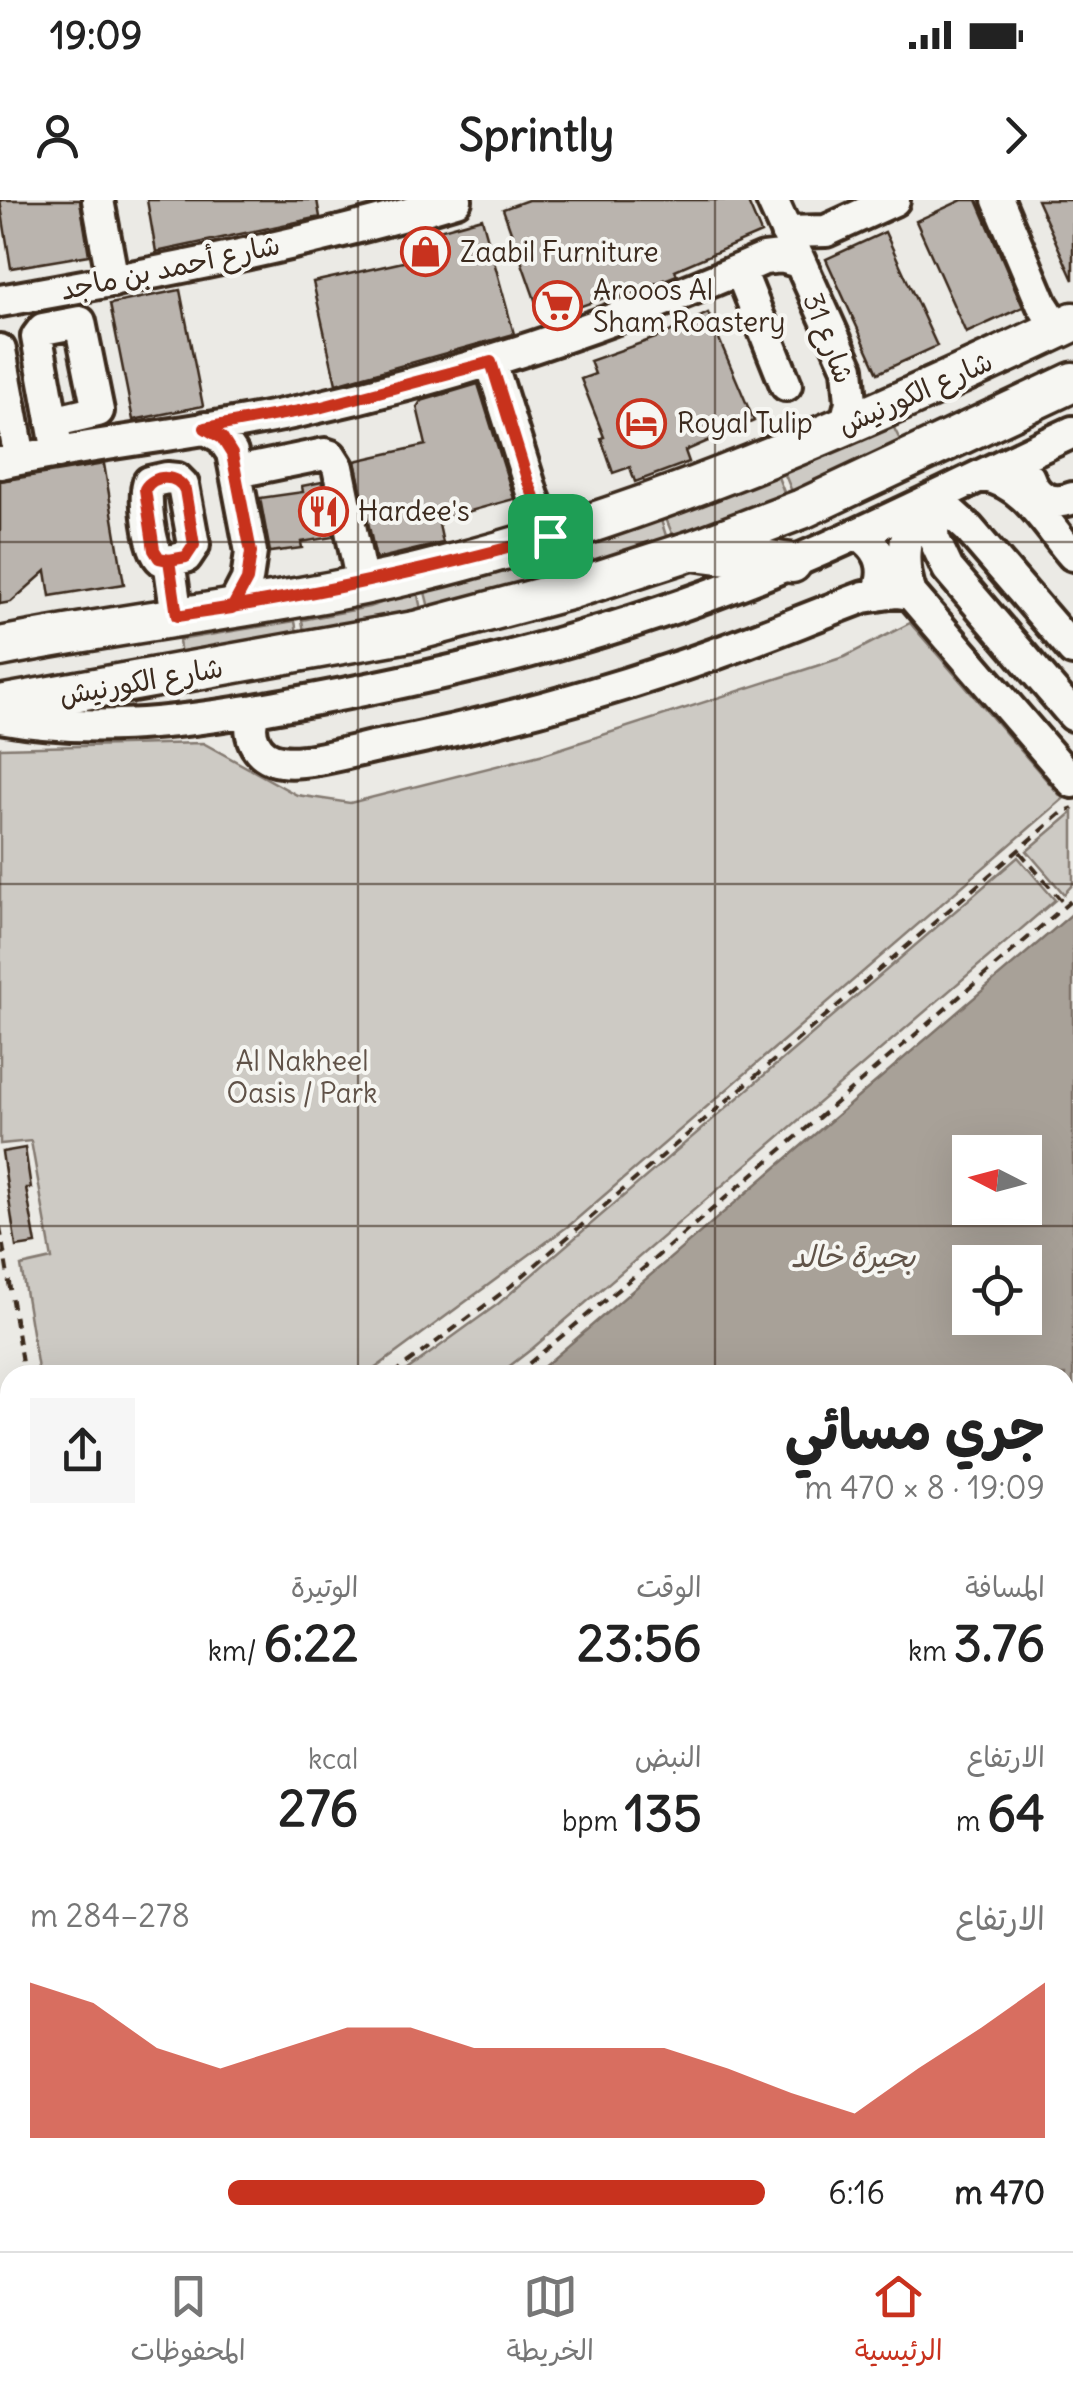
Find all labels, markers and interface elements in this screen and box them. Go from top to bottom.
text: 19:09 [50,12,142,59]
text: Sprintly [459,107,614,163]
icon: person [30,108,85,163]
icon: forward [988,108,1043,163]
street label: شارع أحمد بن ماجد [57,226,284,310]
shop icon: Zaabil Furniture [399,226,451,278]
place label: Zaabil Furniture [460,234,659,270]
place label: Arooos Al Sham Roastery [593,272,786,340]
supermarket icon: Arooos Al Sham Roastery [532,280,584,332]
street label: شارع 31 [793,288,863,389]
street label: شارع الكورنيش [832,343,999,445]
hotel icon: Royal Tulip [616,397,668,449]
place label: Royal Tulip [677,405,813,441]
restaurant icon: Hardee's [297,485,349,537]
place label: Hardee's [358,493,470,529]
pin [508,494,593,579]
icon: arrive [523,509,578,564]
street label: شارع الكورنيش [56,649,226,715]
park label: Al Nakheel Oasis / Park [227,1043,377,1111]
north arrow [952,1135,1042,1225]
map controls [952,1135,1042,1335]
water label: بحيرة خالد [791,1237,917,1275]
button: locate [952,1245,1042,1335]
text: جري مسائي [785,1395,1045,1464]
button: share [30,1398,135,1503]
text: 19:09 · 8 × 470 m [804,1467,1045,1508]
text: الوتيرة [291,1569,358,1605]
text: الوقت [636,1569,702,1605]
text: المسافة [965,1569,1045,1605]
text: 6:22 [263,1612,358,1675]
text: 23:56 [577,1612,702,1675]
text: 3.76 [954,1612,1045,1675]
text: /km [208,1633,263,1669]
text: km [908,1633,954,1669]
text: النبض [635,1739,702,1775]
text: الارتفاع [966,1739,1045,1775]
text: kcal [308,1741,358,1777]
text: 276 [278,1777,358,1840]
text: 135 [625,1782,702,1845]
text: 64 [987,1782,1045,1845]
text: bpm [562,1803,625,1839]
text: m [956,1803,987,1839]
text: 278–284 m [30,1895,190,1936]
text: الارتفاع [955,1898,1045,1939]
text: 6:16 [828,2172,885,2213]
text: 470 m [954,2172,1045,2213]
tab: المحفوظات [130,2269,246,2375]
tab: الخريطة [507,2269,594,2375]
tab: الرئيسية [855,2269,943,2375]

